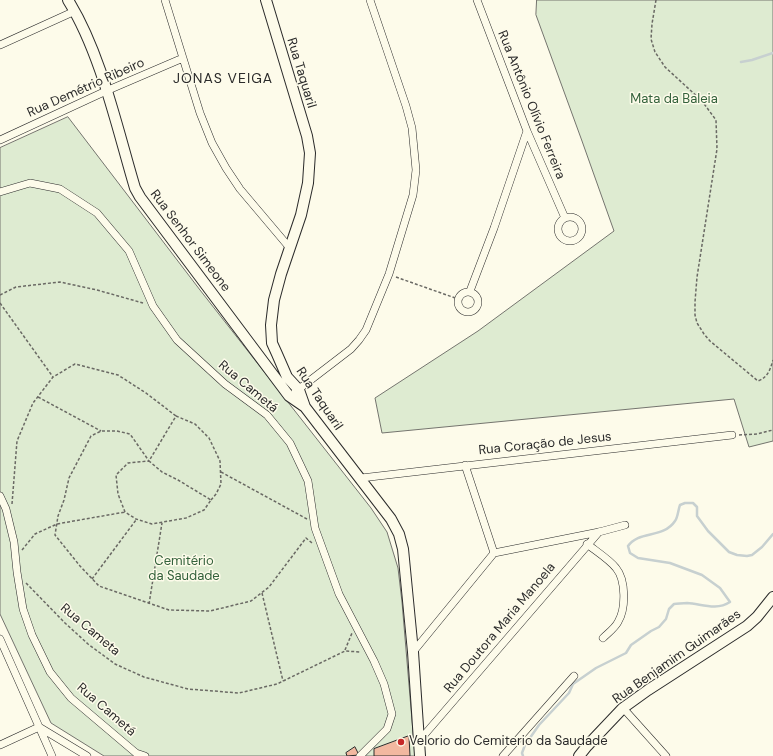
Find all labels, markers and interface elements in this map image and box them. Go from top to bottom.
street label: Rua Antônio Olívio Ferreira [494,28,568,182]
street label: Rua Taquaril [283,36,319,110]
street label: Rua Demétrio Ribeiro [25,55,147,121]
district label: JONAS VEIGA [173,71,273,87]
park label: Mata da Baleia [630,92,718,108]
street label: Rua Senhor Simeone [147,187,233,295]
street label: Rua Cametá [215,358,281,416]
street label: Rua Taquaril [292,365,346,433]
street label: Rua Coração de Jesus [478,429,612,459]
park label: Cemitério da Saudade [148,554,220,585]
street label: Rua Doutora Maria Manoela [441,560,559,696]
street label: Rua Cameta [57,601,123,659]
street label: Rua Benjamim Guimarães [610,607,744,707]
street label: Rua Cametá [73,680,139,740]
place label: Velorio do Cemiterio da Saudade [409,734,608,750]
marker: Velorio do Cemiterio da Saudade [396,737,406,747]

